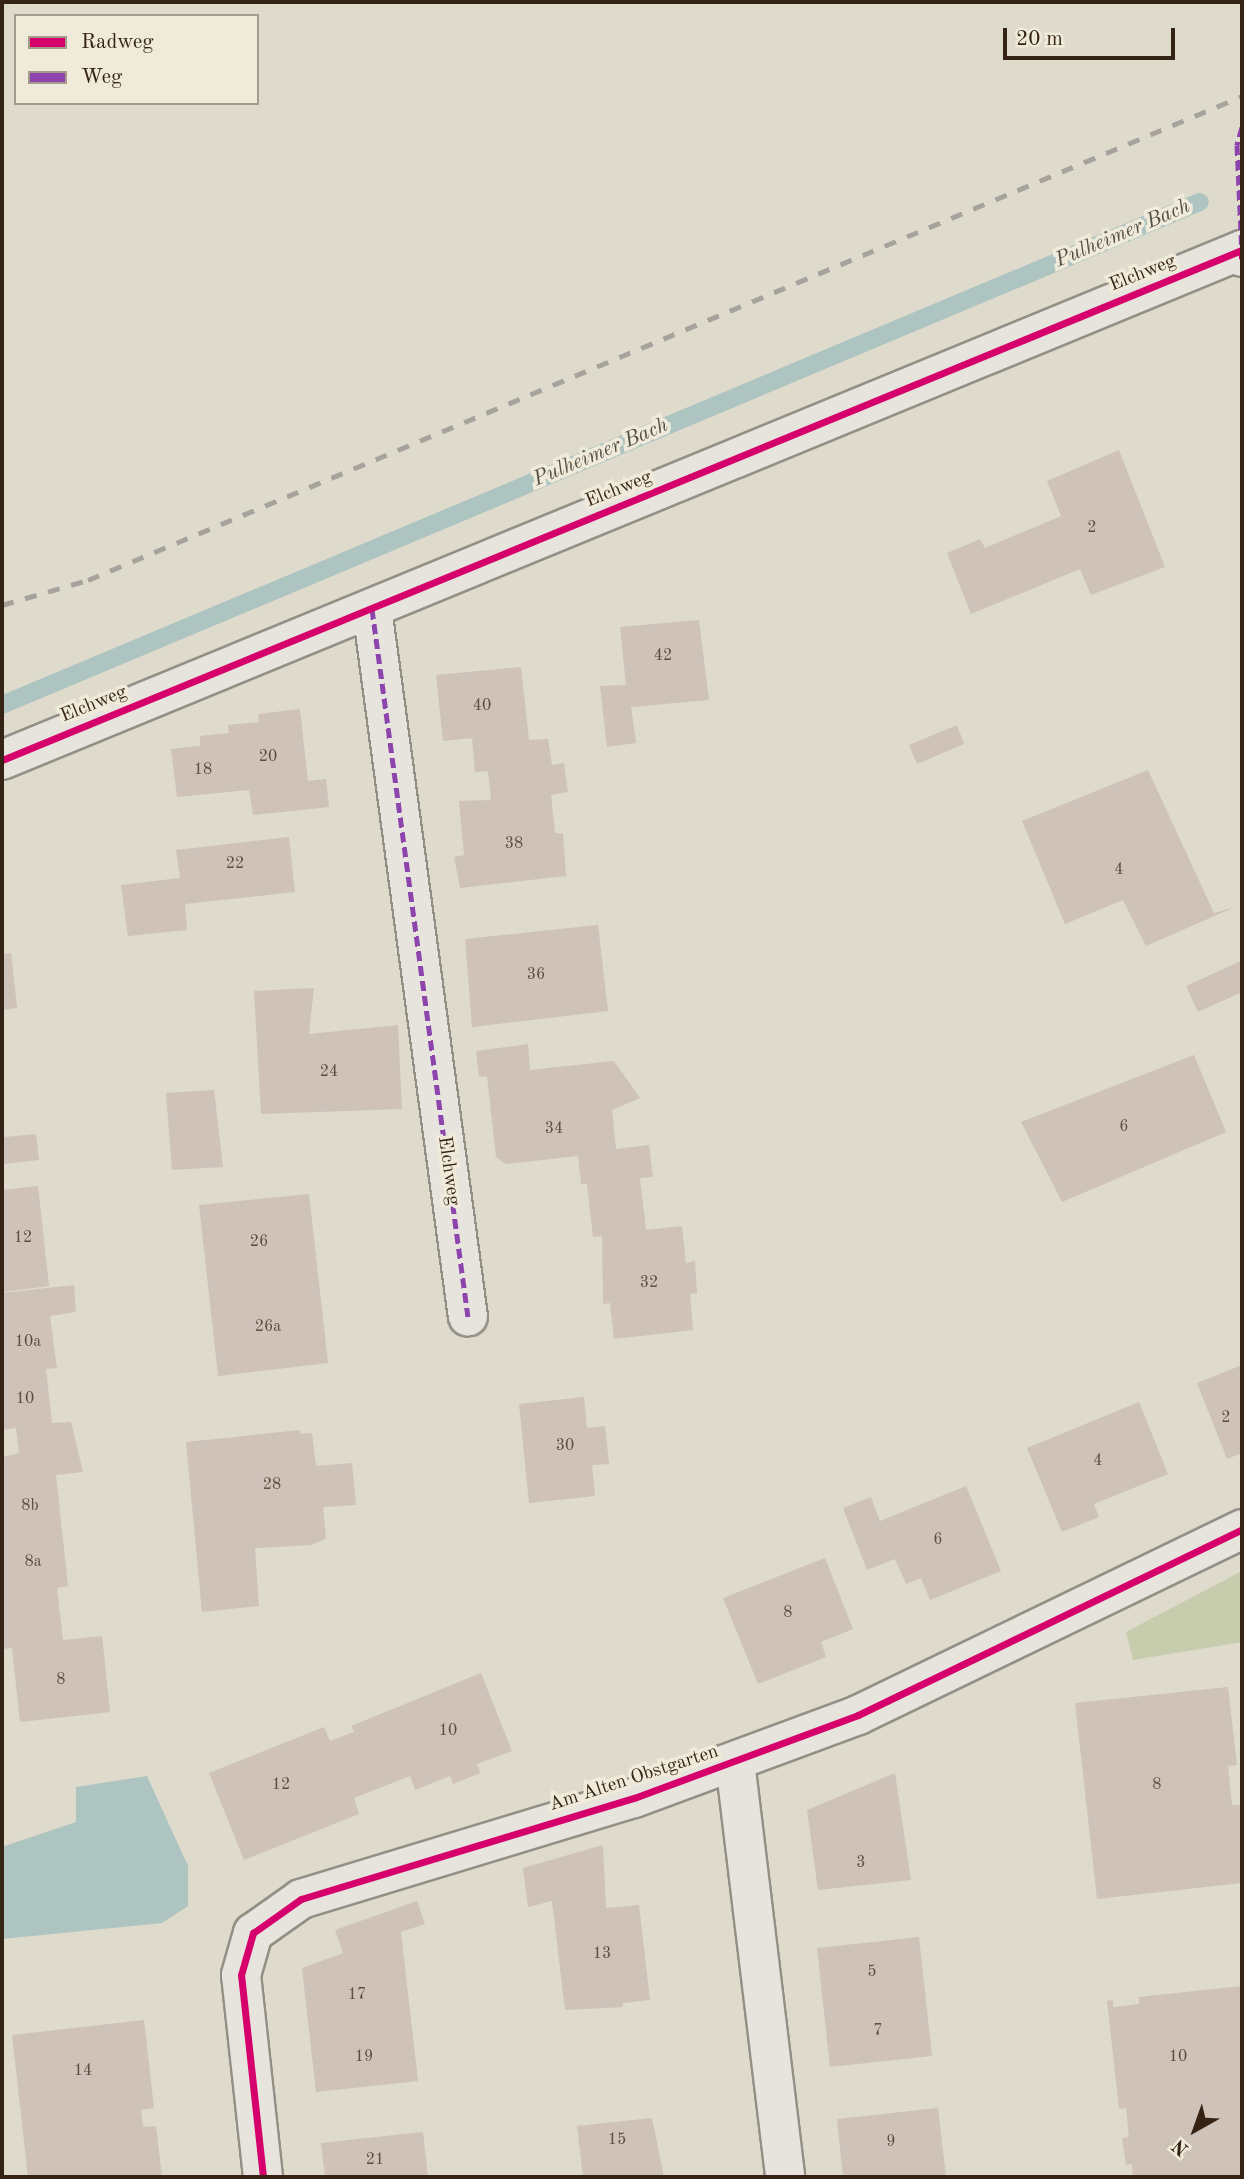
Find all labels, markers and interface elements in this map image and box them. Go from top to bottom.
legend [14,14,259,105]
scale bar [1006,14,1178,58]
text: 20 m [1016,29,1063,50]
text: Radweg [81,32,154,53]
text: Weg [81,67,122,88]
water label: Pulheimer Bach [1052,194,1194,274]
street label: Elchweg [1106,250,1180,298]
water label: Pulheimer Bach [530,413,672,493]
street label: Elchweg [582,466,656,514]
house number: 2 [1087,518,1097,538]
house number: 42 [654,646,672,666]
street label: Elchweg [57,681,131,729]
house number: 40 [473,696,491,716]
house number: 20 [259,747,277,767]
house number: 18 [194,760,212,780]
house number: 38 [505,834,523,854]
house number: 22 [226,854,244,874]
house number: 4 [1114,860,1124,880]
house number: 36 [527,965,545,985]
house number: 24 [320,1062,338,1082]
house number: 6 [1119,1117,1129,1137]
house number: 34 [545,1119,563,1139]
street label: Elchweg [432,1135,464,1207]
house number: 12 [14,1228,32,1248]
house number: 26 [250,1232,268,1252]
house number: 32 [640,1273,658,1293]
house number: 26a [255,1317,281,1337]
house number: 10a [15,1332,41,1352]
house number: 10 [16,1389,34,1409]
house number: 2 [1221,1408,1231,1428]
house number: 30 [556,1436,574,1456]
house number: 4 [1093,1451,1103,1471]
house number: 28 [263,1475,281,1495]
house number: 8b [21,1496,39,1516]
house number: 6 [933,1530,943,1550]
house number: 8a [24,1552,42,1572]
house number: 8 [783,1603,793,1623]
house number: 8 [56,1670,66,1690]
house number: 10 [439,1721,457,1741]
street label: Am Alten Obstgarten [547,1741,721,1817]
house number: 12 [272,1775,290,1795]
house number: 8 [1152,1775,1162,1795]
house number: 3 [856,1853,866,1873]
house number: 13 [593,1944,611,1964]
house number: 5 [867,1962,877,1982]
house number: 17 [348,1985,366,2005]
house number: 7 [873,2021,883,2041]
house number: 19 [355,2047,373,2067]
house number: 10 [1169,2047,1187,2067]
house number: 14 [74,2061,92,2081]
north arrow [1160,2095,1230,2165]
house number: 15 [608,2130,626,2150]
house number: 9 [886,2132,896,2152]
text: N [1170,2135,1193,2158]
house number: 21 [366,2150,384,2170]

